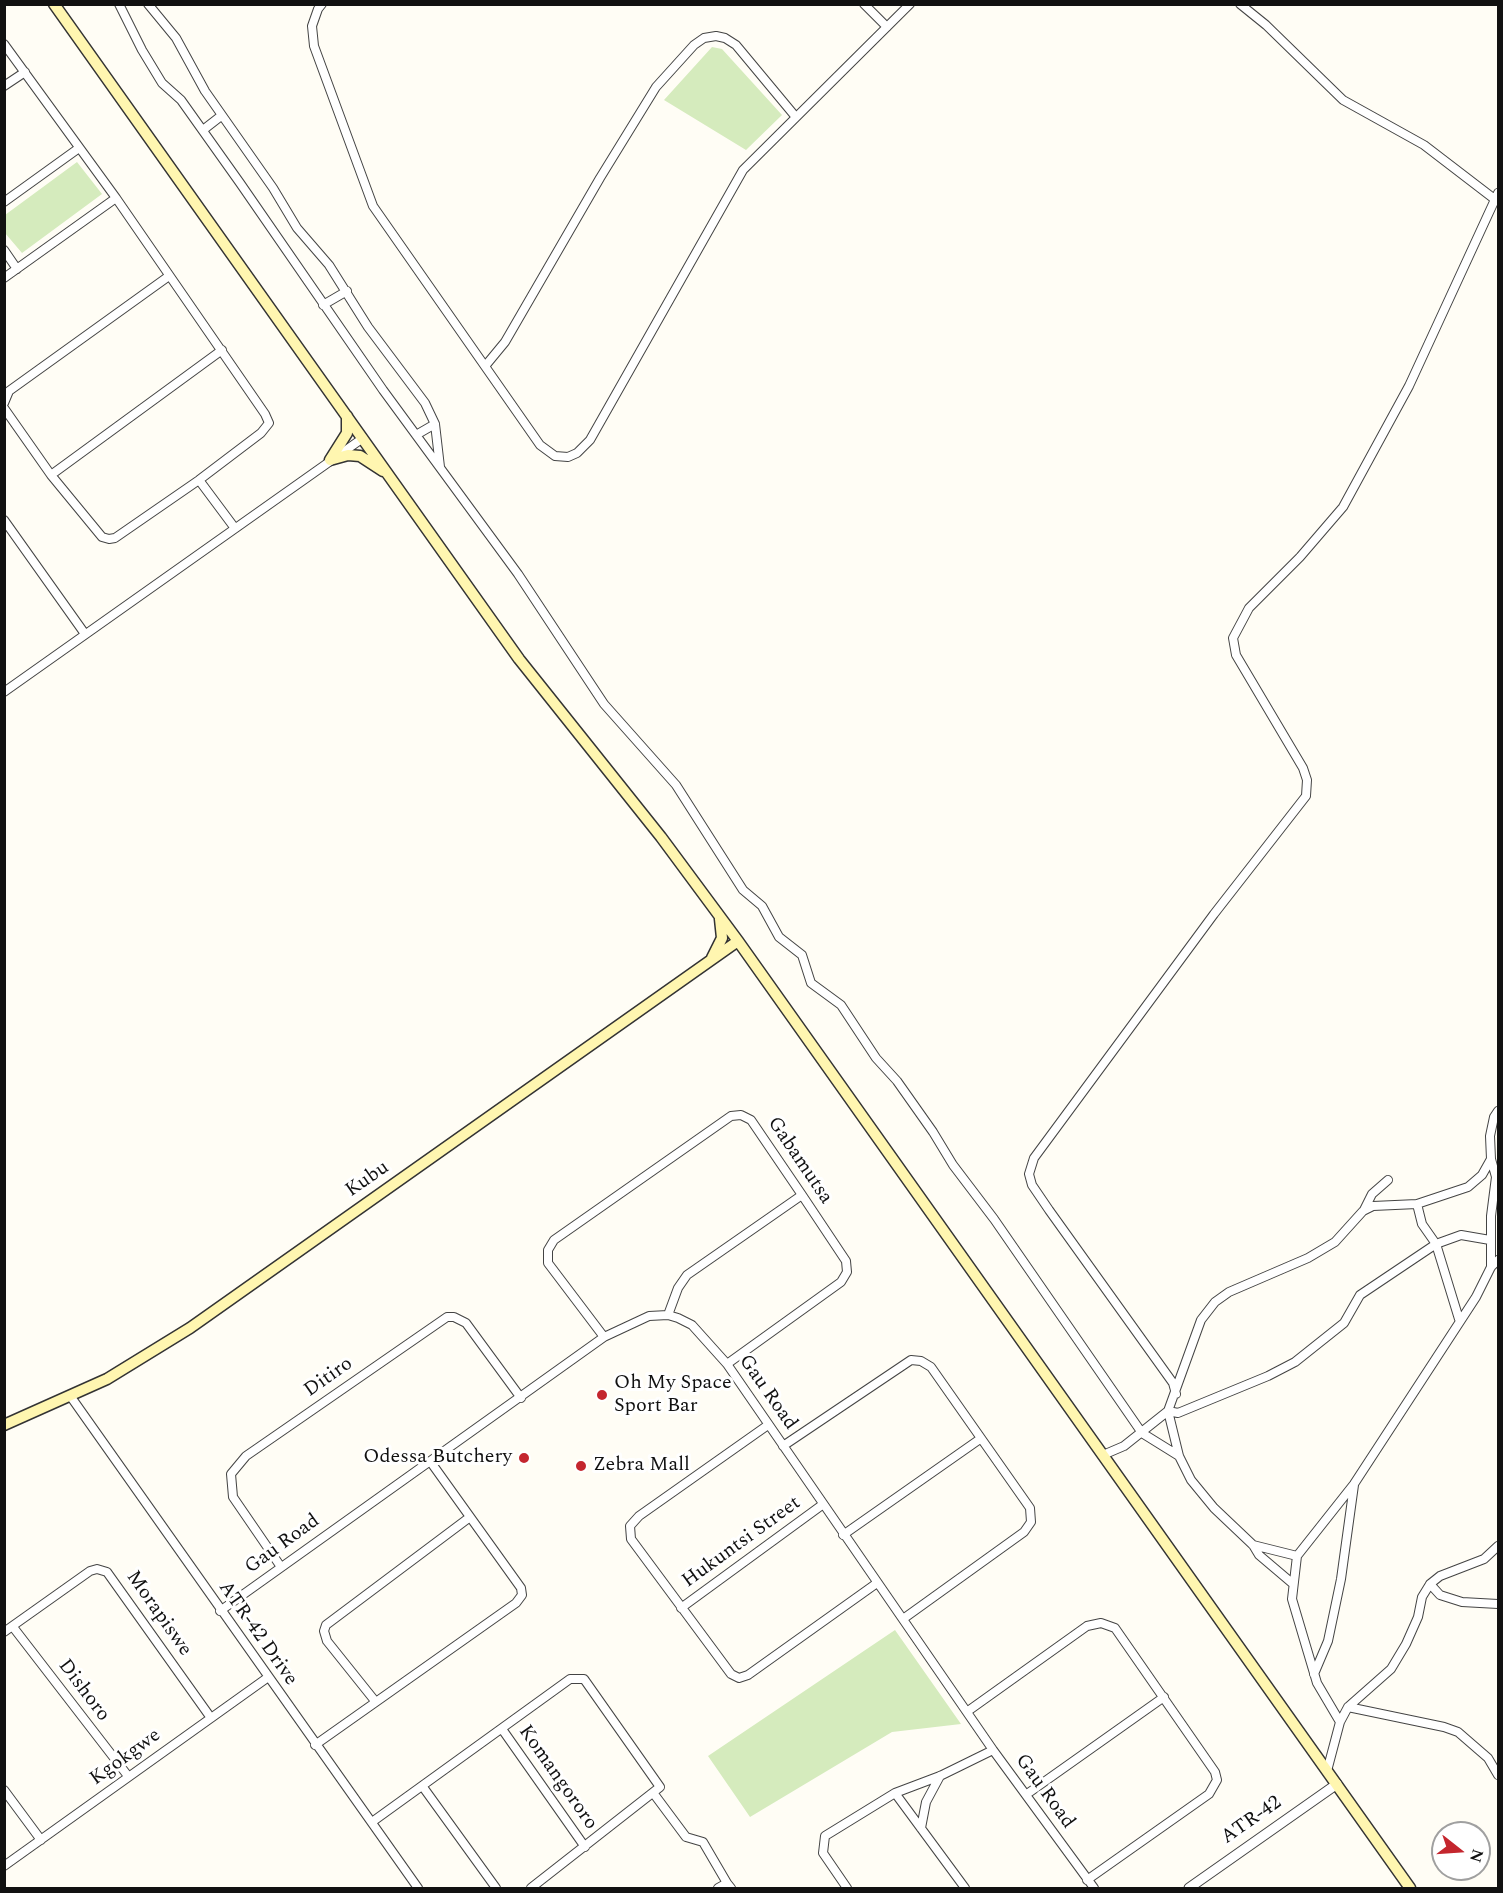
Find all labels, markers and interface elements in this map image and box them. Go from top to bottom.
street label: Gabamutsa [761,1113,837,1209]
street label: Kubu [342,1157,394,1203]
street label: Gau Road [732,1351,802,1435]
street label: Ditiro [300,1353,358,1403]
place label: Oh My Space Sport Bar [614,1372,732,1419]
marker: Oh My Space Sport Bar [595,1388,609,1402]
place label: Odessa Butchery [363,1446,512,1470]
marker: Odessa Butchery [517,1451,531,1465]
place label: Zebra Mall [593,1454,690,1478]
marker: Zebra Mall [574,1459,588,1473]
street label: Hukuntsi Street [678,1492,806,1594]
street label: Gau Road [241,1510,325,1580]
street label: Morapiswe [120,1567,196,1661]
street label: ATR-42 Drive [212,1577,302,1691]
street label: Dishoro [52,1655,114,1727]
street label: Komangororo [512,1721,602,1835]
street label: Kgokgwe [86,1724,166,1792]
street label: Gau Road [1009,1750,1079,1834]
street label: ATR-42 [1217,1792,1287,1850]
north arrow [1431,1821,1491,1881]
text: N [1463,1846,1490,1865]

